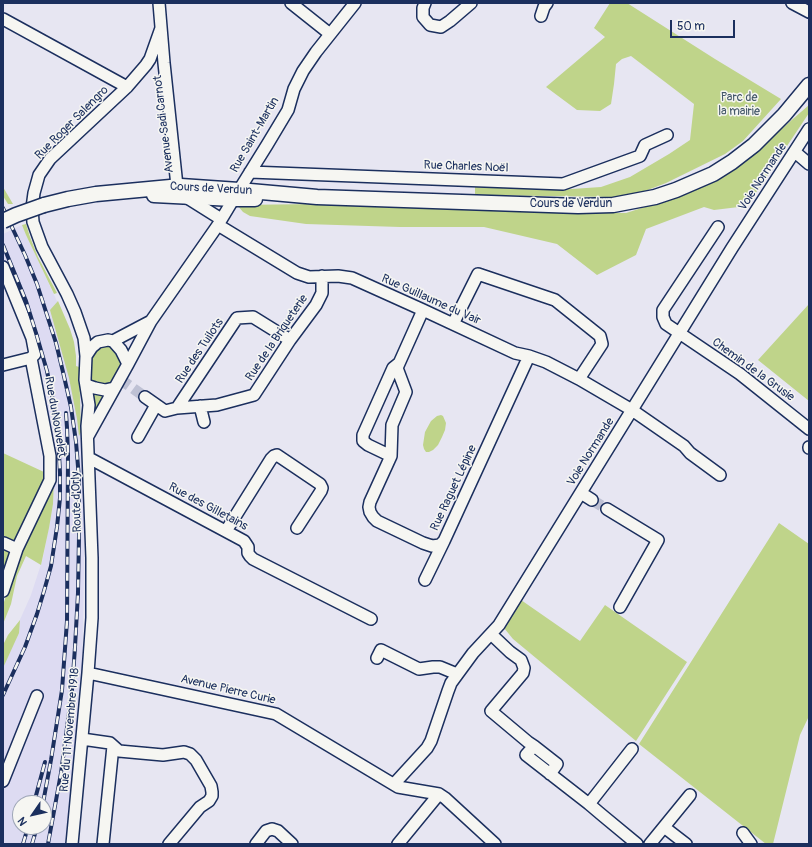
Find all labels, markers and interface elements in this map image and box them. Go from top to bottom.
scale bar [672,12,737,38]
text: 50 m [677,19,705,34]
street label: Avenue Sadi Carnot [151,74,177,174]
street label: Rue Roger Salengro [32,83,112,163]
park label: Parc de la mairie [718,91,760,119]
street label: Rue Saint-Martin [228,95,282,175]
street label: Voie Normande [736,140,790,214]
street label: Rue Charles Noël [423,158,509,176]
street label: Cours de Verdun [169,180,253,198]
street label: Cours de Verdun [530,197,612,211]
street label: Rue Guillaume du Vair [379,272,483,328]
street label: Rue de la Briqueterie [243,292,311,384]
street label: Rue des Tuilots [173,316,227,386]
street label: Chemin de la Grusie [709,335,797,405]
street label: Rue du Nouvelet [41,376,69,458]
street label: Voie Normande [564,415,618,489]
street label: Rue Raguet Lépine [428,443,480,533]
street label: Route d'Orly [69,471,85,533]
street label: Rue des Gilletains [166,480,250,534]
street label: Rue du 11 Novembre 1918 [57,667,83,793]
street label: Avenue Pierre Curie [179,672,277,708]
north arrow [12,795,52,835]
text: N [15,815,30,828]

